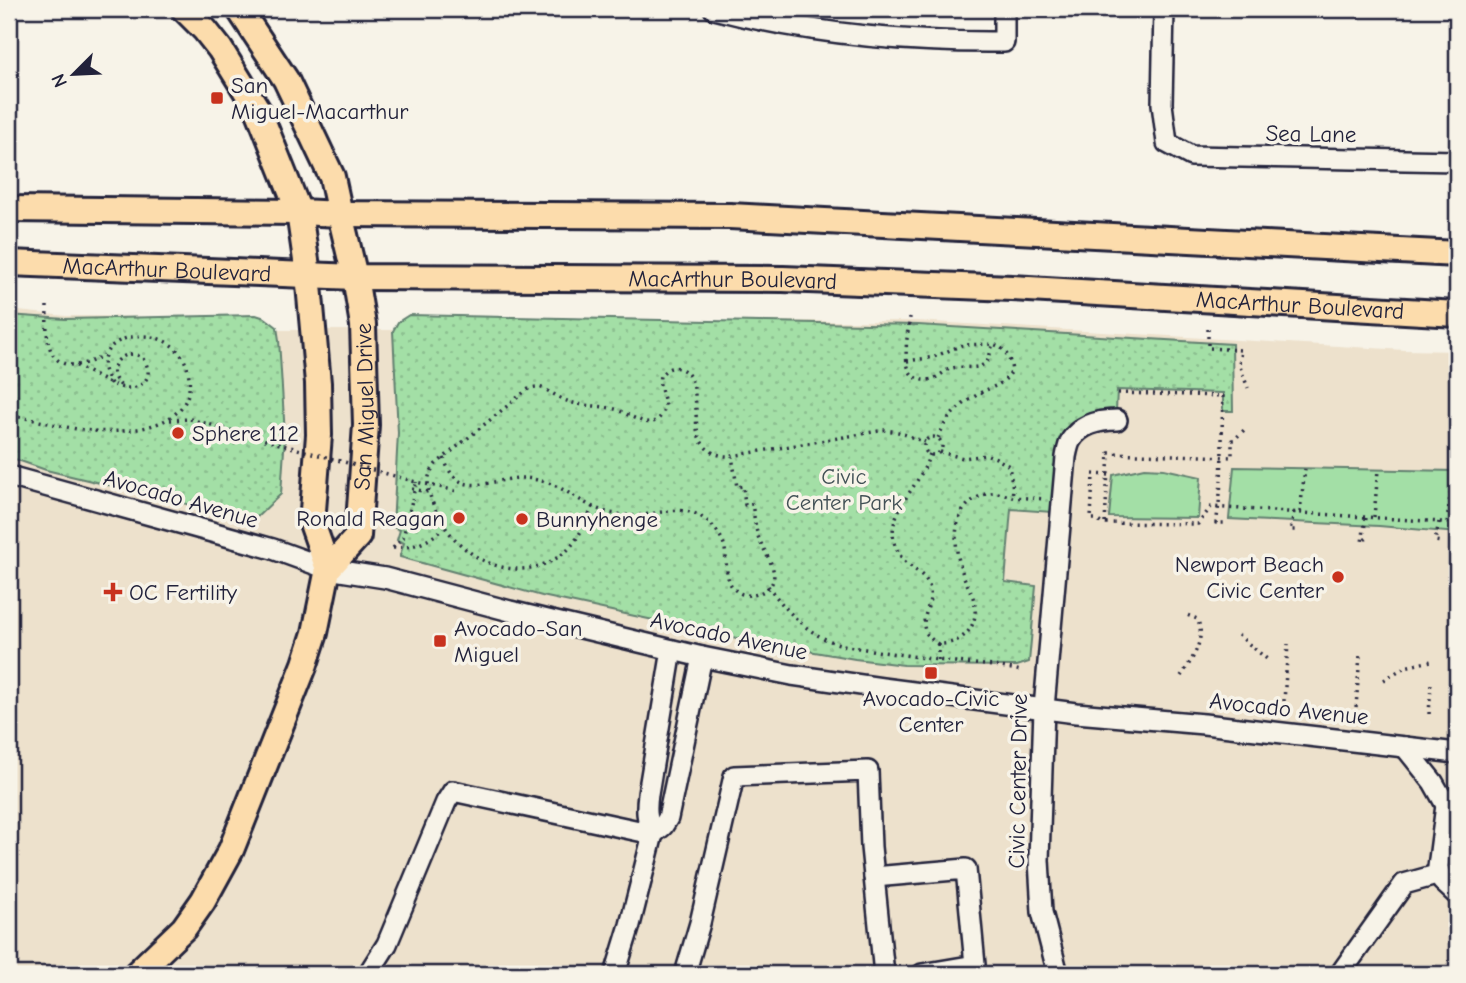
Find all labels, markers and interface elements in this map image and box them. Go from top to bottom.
north arrow [38,38,108,108]
text: N [47,70,72,91]
place label: San Miguel-Macarthur [231,72,409,125]
marker: San Miguel-Macarthur [209,90,225,106]
street label: Sea Lane [1265,120,1357,148]
street label: MacArthur Boulevard [62,252,272,287]
street label: MacArthur Boulevard [628,265,838,295]
street label: MacArthur Boulevard [1195,285,1405,324]
street label: San Miguel Drive [348,323,380,491]
place label: Sphere 112 [192,420,299,447]
marker: Sphere 112 [170,425,186,441]
park label: Civic Center Park [786,463,902,516]
street label: Avocado Avenue [101,464,261,534]
place label: Ronald Reagan [296,505,445,532]
place label: Bunnyhenge [536,506,658,533]
marker: Ronald Reagan [451,510,467,526]
marker: Bunnyhenge [514,511,530,527]
place label: Newport Beach Civic Center [1175,551,1325,604]
marker: Newport Beach Civic Center [1330,569,1346,585]
place label: OC Fertility [129,579,238,606]
marker: OC Fertility [103,582,123,602]
street label: Avocado Avenue [648,606,810,666]
place label: Avocado-San Miguel [454,615,583,668]
marker: Avocado-San Miguel [432,633,448,649]
marker: Avocado-Civic Center [923,665,939,681]
place label: Avocado-Civic Center [863,685,999,738]
street label: Avocado Avenue [1208,687,1370,731]
street label: Civic Center Drive [1003,693,1033,869]

